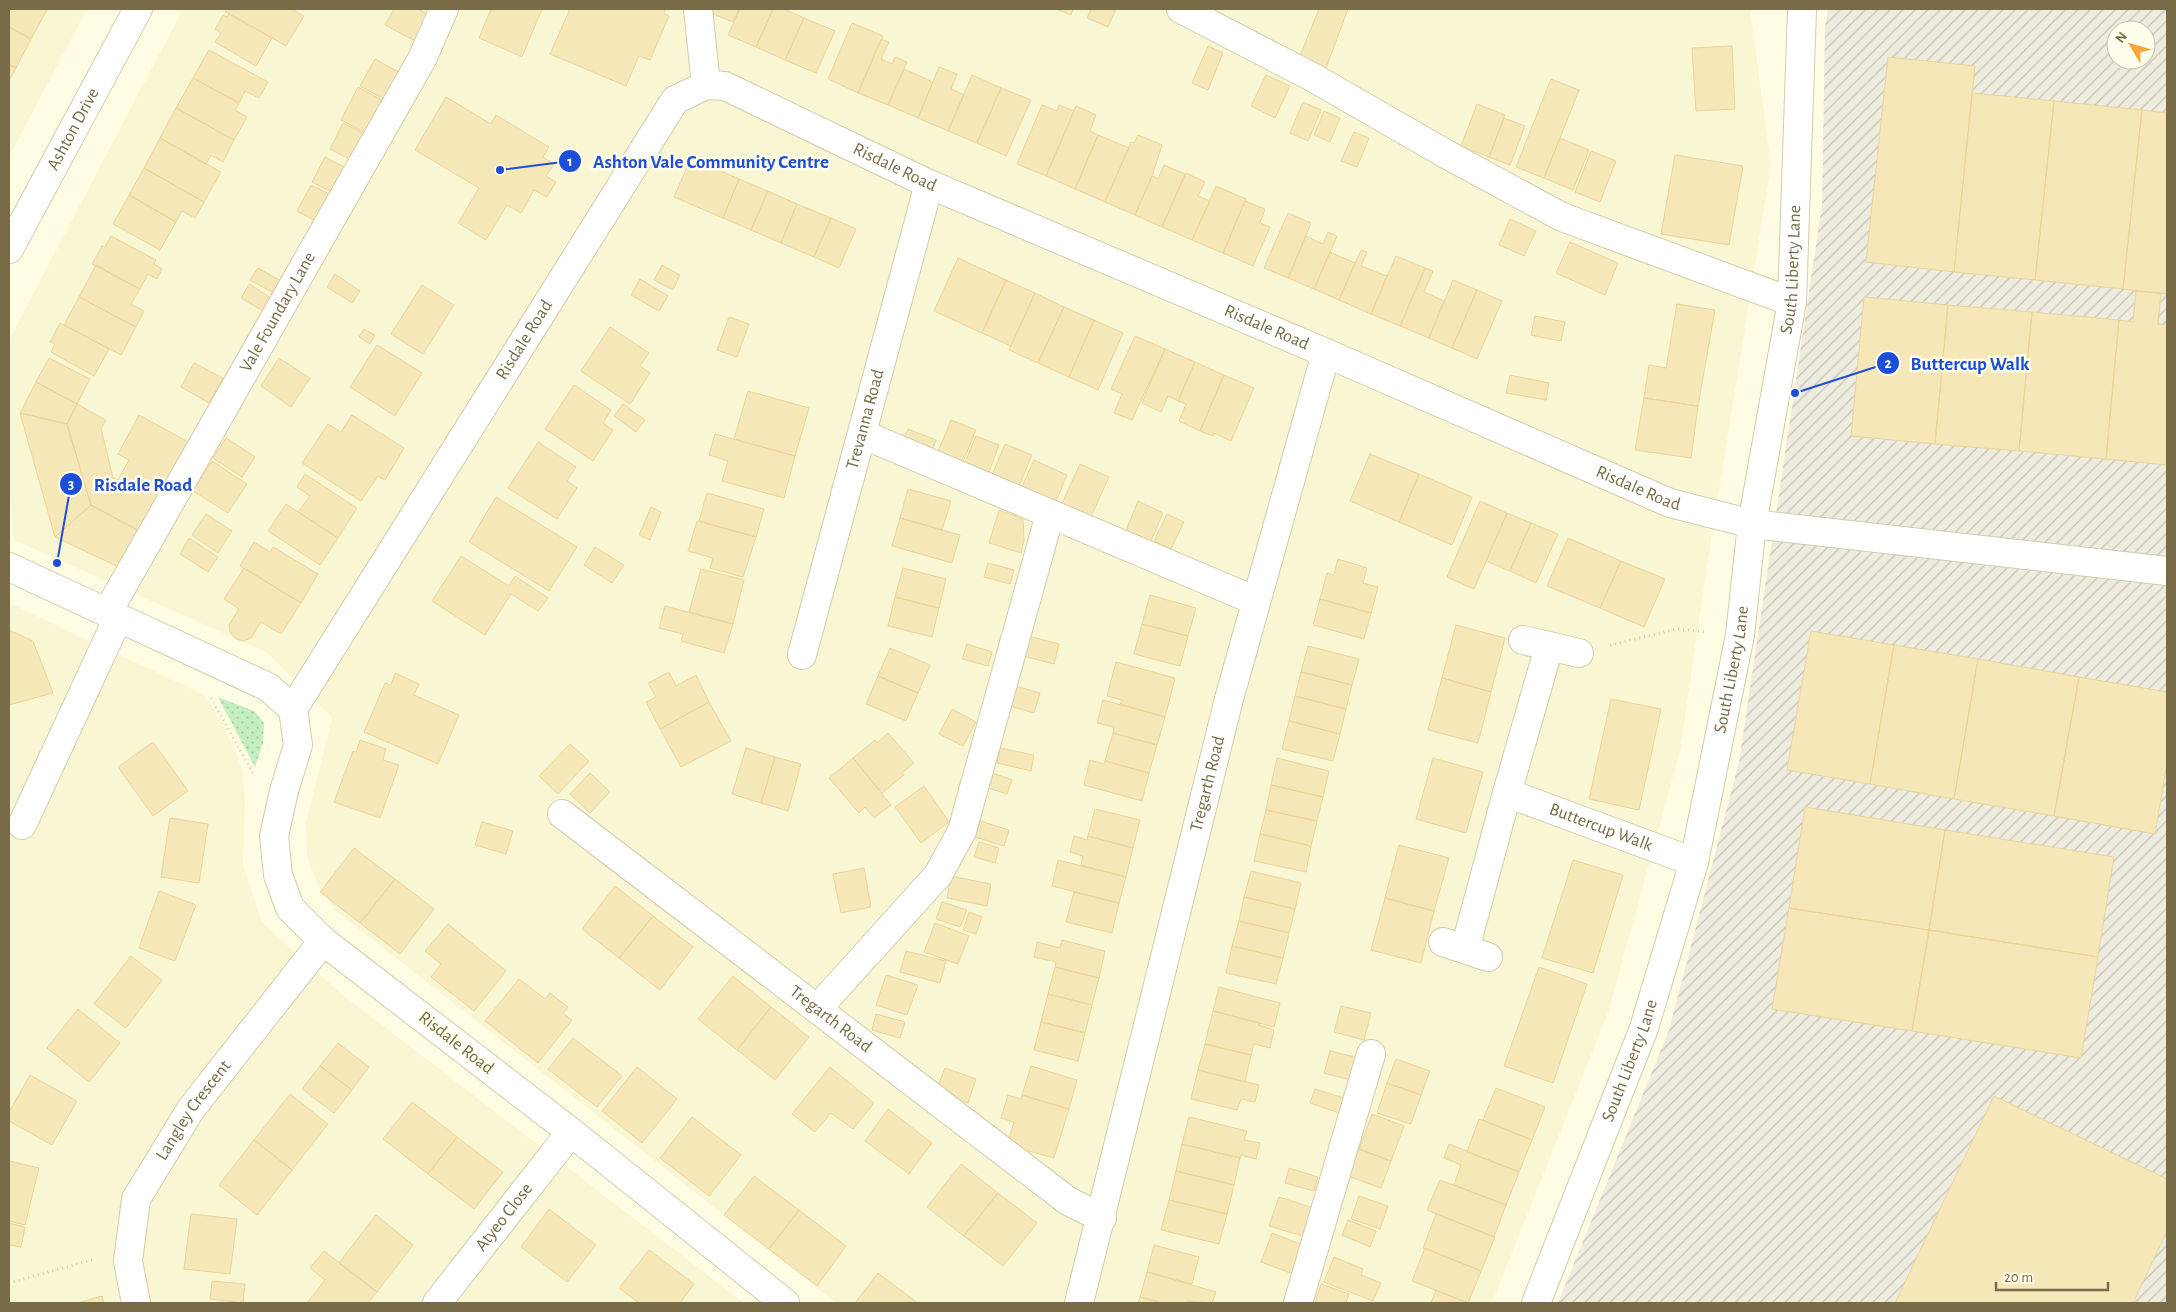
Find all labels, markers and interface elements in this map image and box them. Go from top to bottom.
north arrow [2106,20,2156,70]
text: N [2113,29,2130,46]
street label: Ashton Drive [44,85,103,173]
street label: Risdale Road [850,140,939,195]
callout: Ashton Vale Community Centre [558,144,839,178]
text: Ashton Vale Community Centre [593,153,829,172]
text: 1 [567,154,573,169]
street label: South Liberty Lane [1777,205,1804,335]
street label: Vale Foundary Lane [237,249,319,375]
street label: Risdale Road [493,297,556,383]
street label: Risdale Road [1221,302,1312,354]
callout: Buttercup Walk [1876,346,2040,380]
text: Buttercup Walk [1911,355,2030,374]
text: 2 [1884,356,1892,371]
street label: Trevanna Road [843,367,888,471]
street label: Risdale Road [1593,463,1682,514]
callout: Risdale Road [59,467,202,501]
text: Risdale Road [94,476,192,495]
text: 3 [68,477,74,492]
street label: South Liberty Lane [1711,605,1752,735]
street label: Tregarth Road [1187,734,1228,834]
street label: Buttercup Walk [1547,800,1656,855]
street label: Tregarth Road [786,982,875,1056]
street label: South Liberty Lane [1599,997,1661,1124]
street label: Risdale Road [415,1008,497,1078]
street label: Langley Crescent [153,1057,235,1163]
street label: Atyeo Close [472,1180,536,1255]
scale bar [1996,1260,2108,1292]
text: 20 m [2004,1270,2033,1285]

